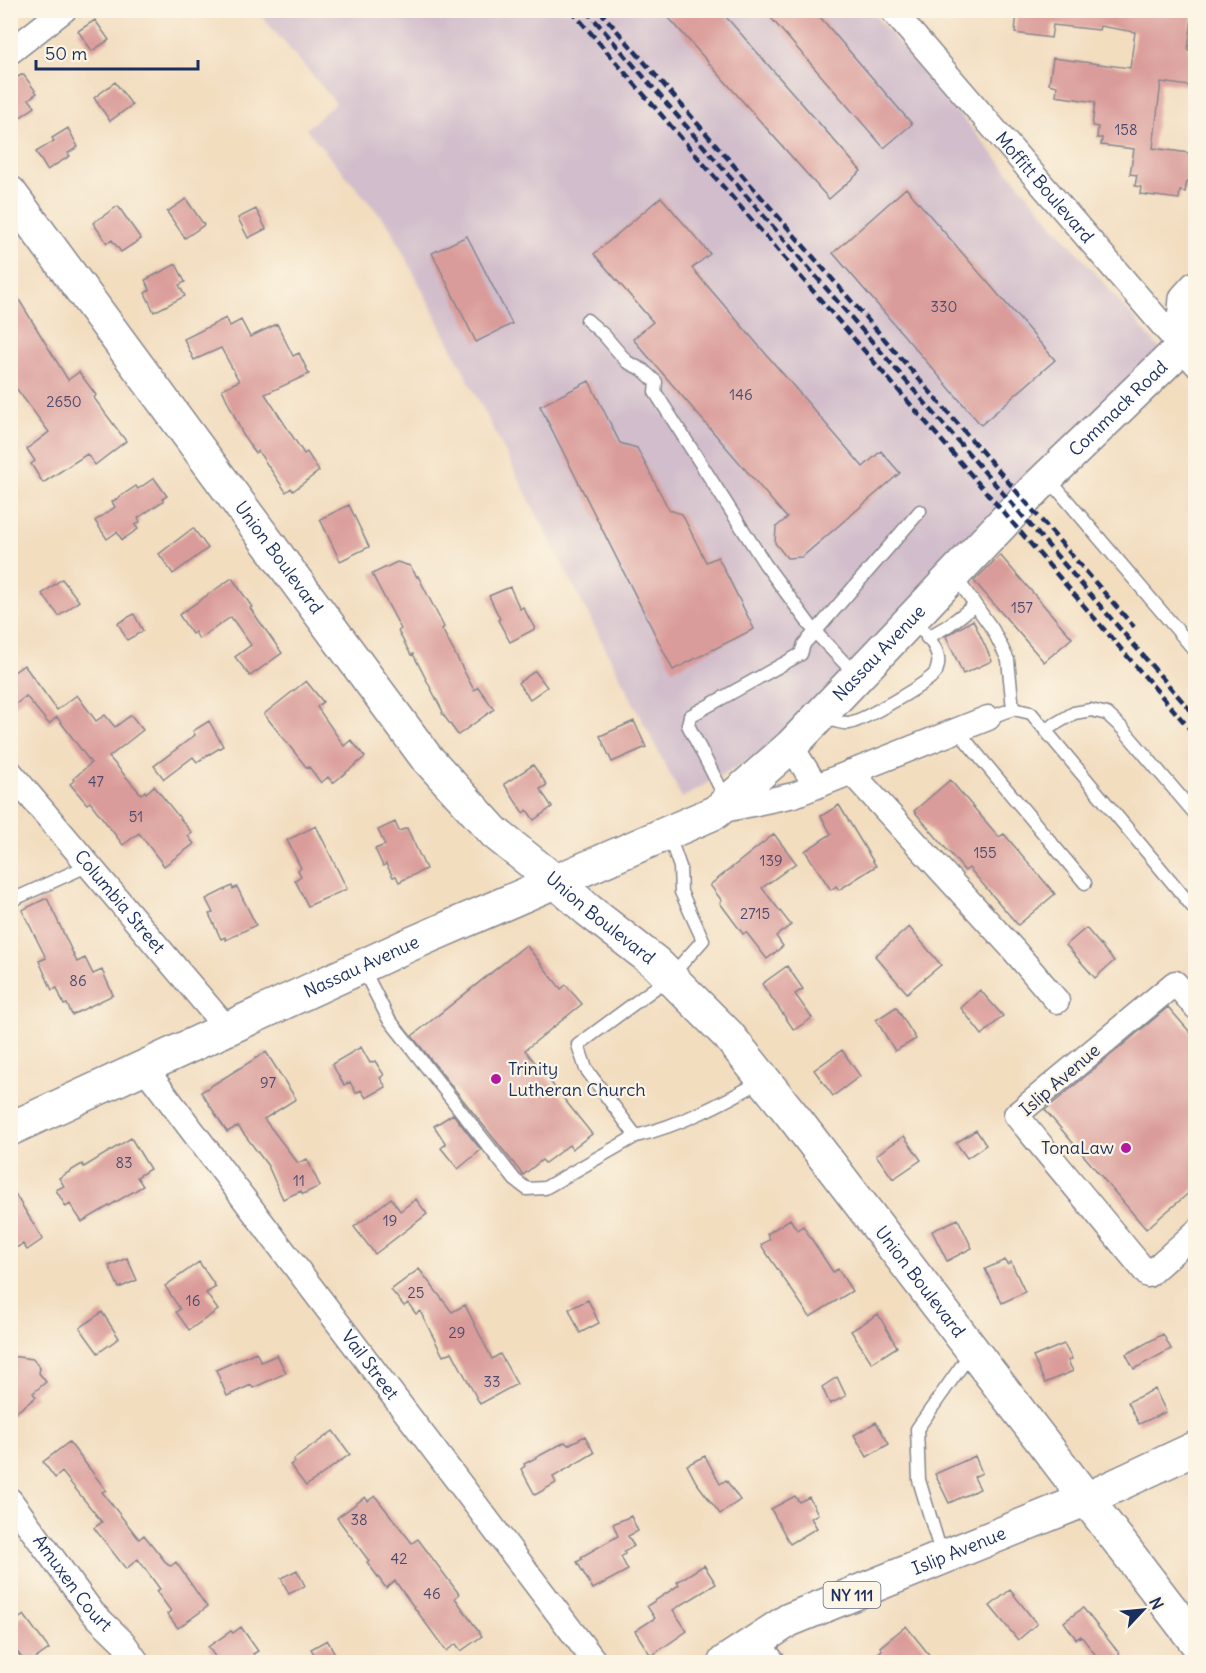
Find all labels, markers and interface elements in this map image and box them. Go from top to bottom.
scale bar [36,33,198,71]
text: 50 m [45,42,87,65]
house number: 158 [1114,120,1138,139]
street label: Moffitt Boulevard [991,127,1099,248]
house number: 330 [931,297,957,316]
street label: Commack Road [1064,355,1172,461]
house number: 146 [729,385,753,404]
house number: 2650 [46,392,82,411]
street label: Union Boulevard [230,496,329,619]
house number: 157 [1011,598,1033,617]
street label: Nassau Avenue [828,600,930,706]
house number: 47 [88,772,104,791]
house number: 51 [129,807,143,826]
house number: 155 [973,843,997,862]
street label: Columbia Street [70,845,170,958]
house number: 139 [759,851,783,870]
street label: Union Boulevard [541,866,660,969]
house number: 2715 [740,904,770,923]
street label: Nassau Avenue [300,930,422,1003]
house number: 86 [69,971,87,990]
street label: Islip Avenue [1015,1038,1105,1121]
place label: Trinity Lutheran Church [508,1057,646,1101]
marker: Trinity Lutheran Church [489,1072,503,1086]
house number: 97 [260,1073,276,1092]
place label: TonaLaw [1041,1136,1114,1159]
marker: TonaLaw [1119,1141,1133,1155]
house number: 83 [115,1153,133,1172]
house number: 11 [293,1171,305,1190]
house number: 19 [383,1211,397,1230]
street label: Union Boulevard [870,1221,971,1342]
house number: 25 [408,1283,424,1302]
house number: 16 [186,1291,200,1310]
house number: 29 [449,1323,465,1342]
street label: Vail Street [337,1325,404,1404]
house number: 33 [483,1372,501,1391]
house number: 38 [350,1510,368,1529]
street label: Islip Avenue [909,1521,1009,1580]
street label: Amuxen Court [28,1530,117,1636]
house number: 42 [391,1549,407,1568]
north arrow [1113,1580,1173,1640]
road number: NY 111 [824,1582,880,1608]
house number: 46 [423,1584,441,1603]
text: N [1145,1594,1168,1613]

